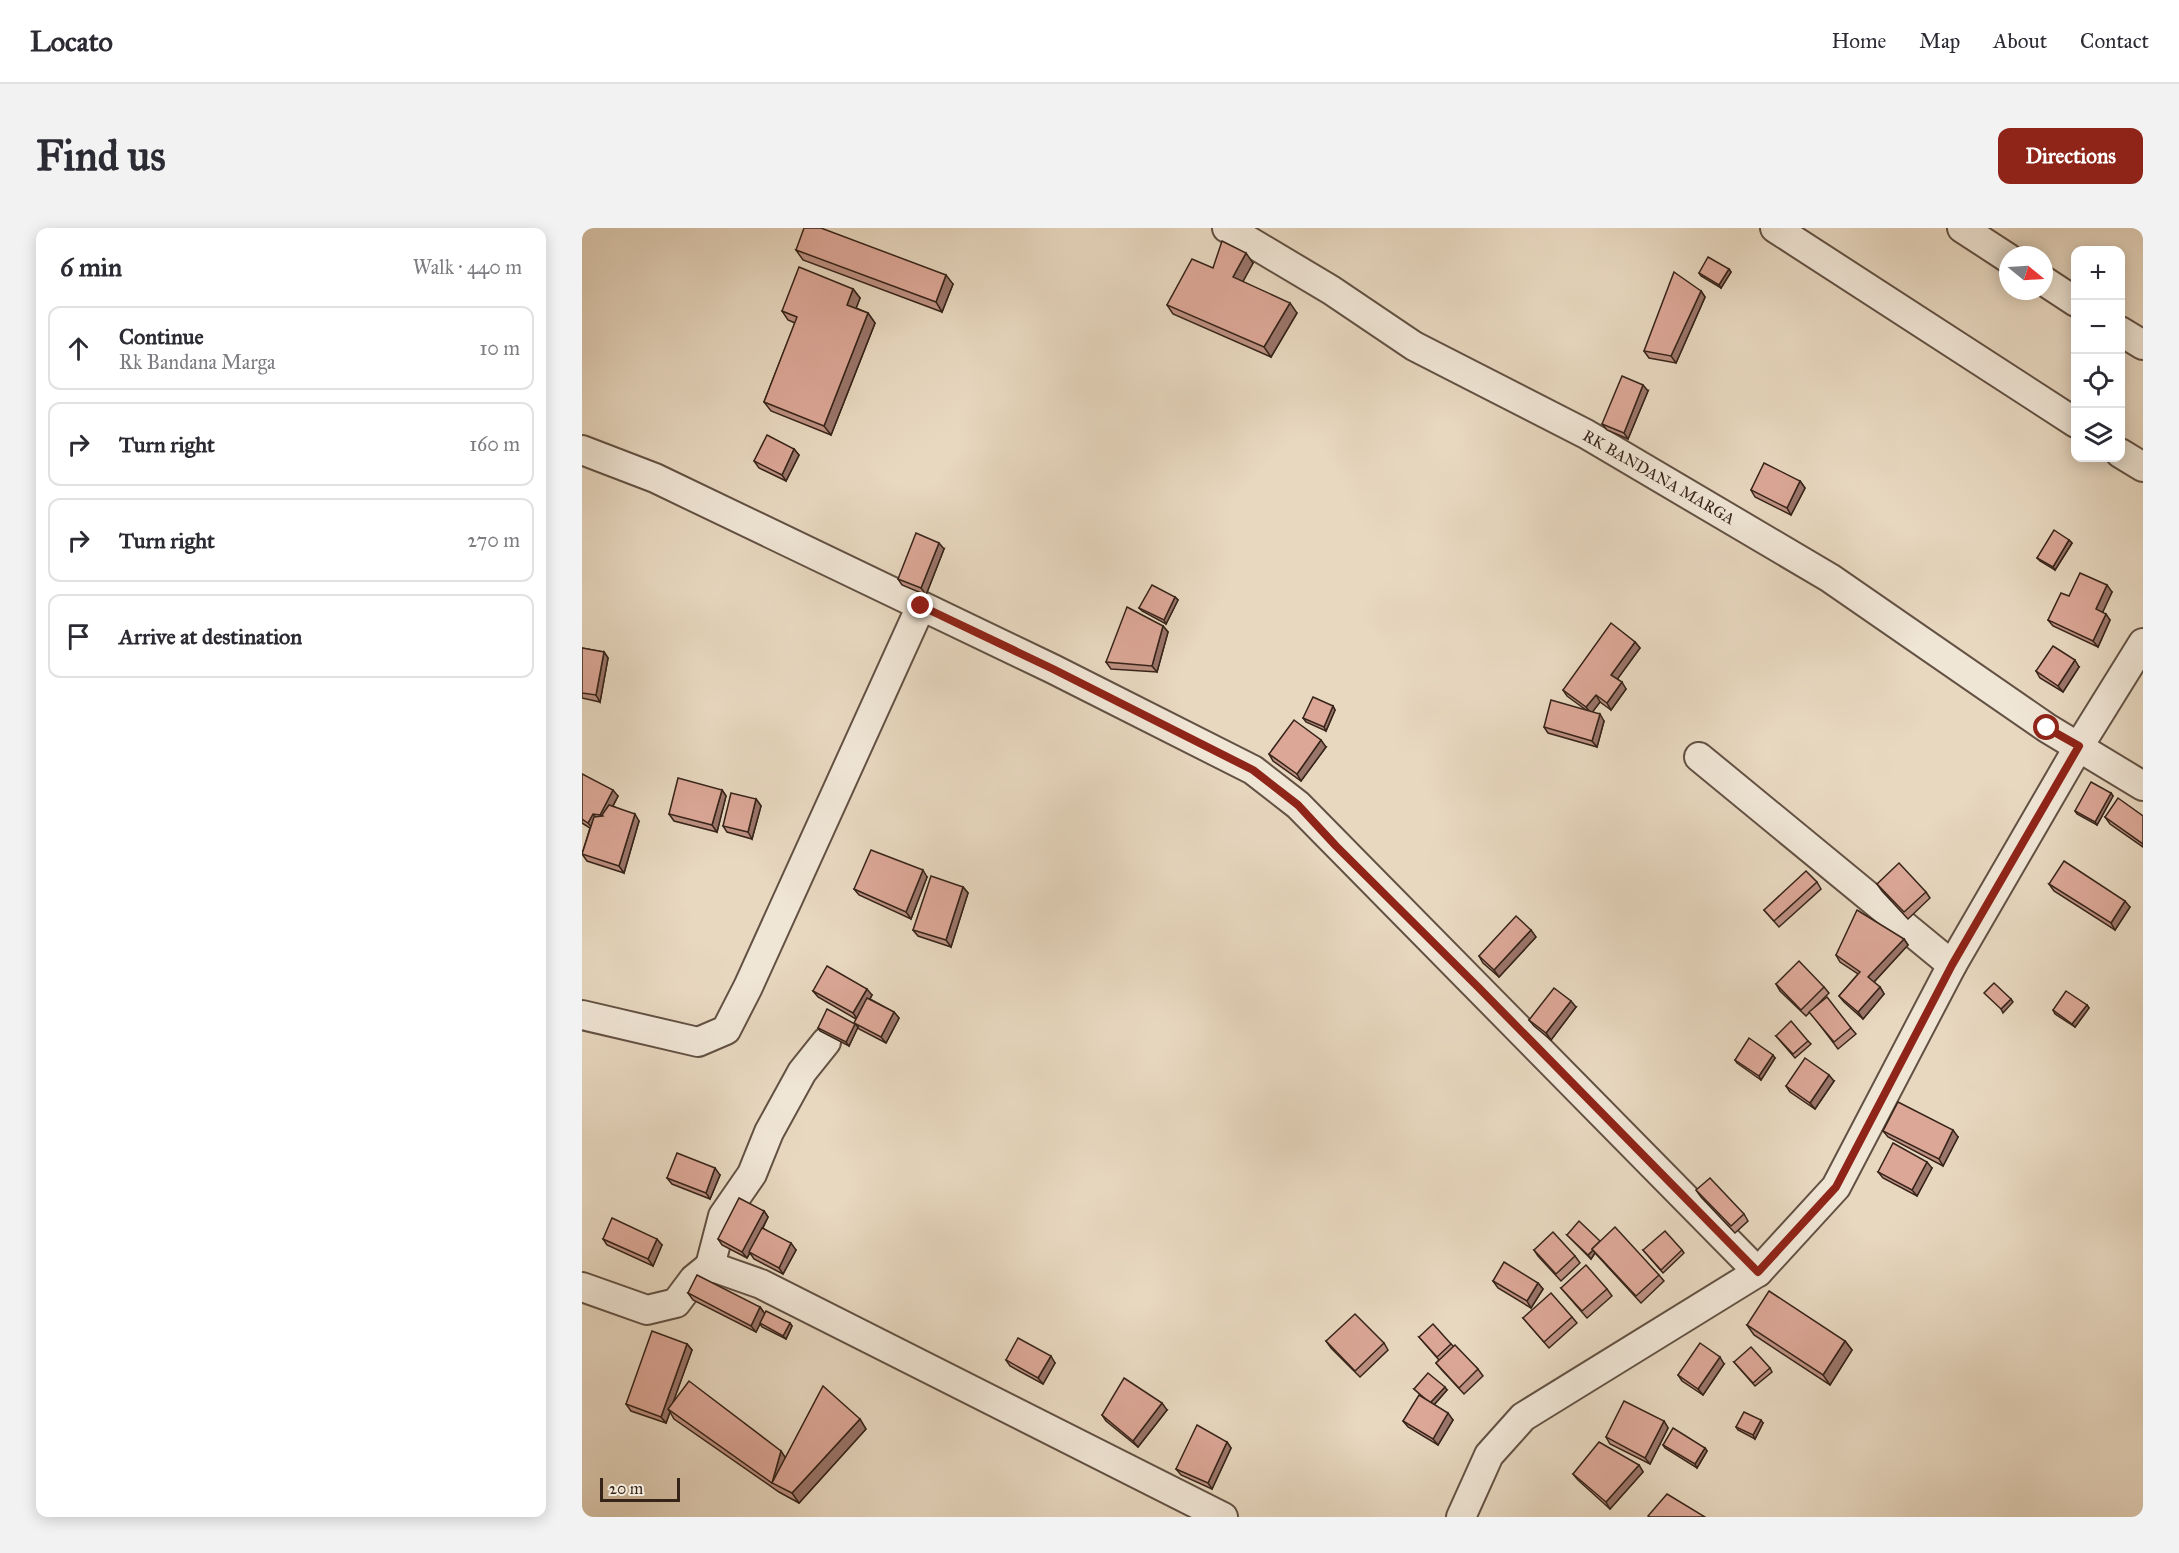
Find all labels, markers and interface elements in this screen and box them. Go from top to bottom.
text: Locato [30,24,113,59]
text: Home [1831,28,1886,54]
text: Map [1919,28,1960,54]
text: About [1993,28,2047,54]
text: Contact [2080,28,2149,54]
button: Directions [1998,128,2143,184]
text: Find us [36,130,166,182]
north arrow [1999,246,2053,300]
map controls [2071,246,2125,462]
button: + [2071,246,2125,300]
text: 6 min [60,251,122,283]
text: Walk · 440 m [413,255,522,279]
button: − [2071,300,2125,354]
text: Continue [119,323,204,350]
icon: ahead [62,332,95,365]
text: 10 m [479,336,520,360]
text: Rk Bandana Marga [119,350,276,374]
button: locate [2071,354,2125,408]
button: layers [2071,408,2125,462]
street label: RK BANDANA MARGA [1580,426,1739,528]
icon: right [62,428,95,461]
text: Turn right [119,431,215,458]
text: 160 m [469,432,520,456]
icon: right [62,524,95,557]
text: Turn right [119,527,215,554]
text: 270 m [467,528,520,552]
route end [907,592,933,618]
icon: arrive [62,620,95,653]
text: Arrive at destination [119,623,302,650]
route start [2033,714,2059,740]
scale bar [600,1475,680,1502]
text: 20 m [609,1479,643,1498]

